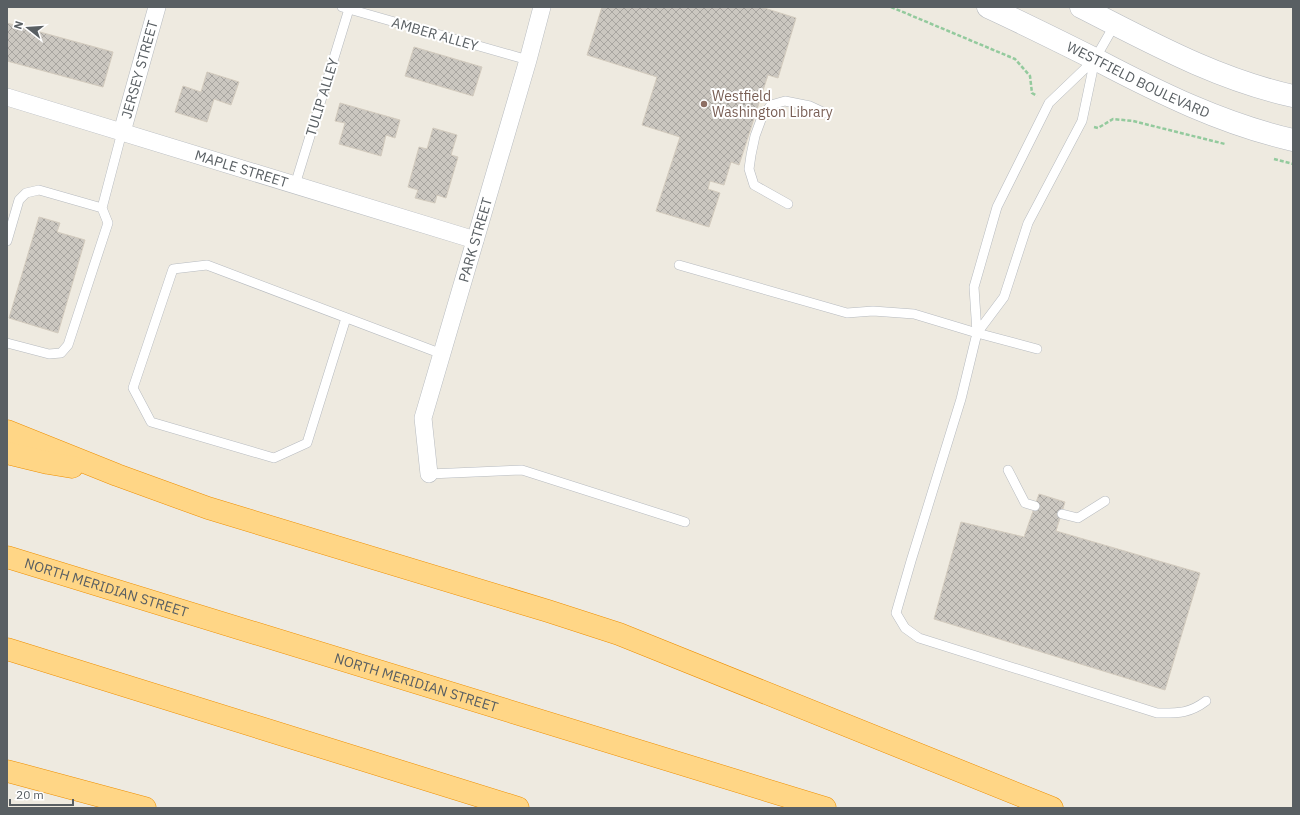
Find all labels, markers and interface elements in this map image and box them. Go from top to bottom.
north arrow [8,8,48,48]
street label: AMBER ALLEY [390,13,481,55]
street label: JERSEY STREET [117,18,162,121]
text: N [11,19,26,31]
street label: WESTFIELD BOULEVARD [1064,37,1213,122]
street label: TULIP ALLEY [302,55,343,138]
place label: Westfield Washington Library [712,87,833,121]
marker: Westfield Washington Library [699,99,709,109]
street label: MAPLE STREET [192,146,290,191]
street label: PARK STREET [454,195,496,284]
street label: NORTH MERIDIAN STREET [22,554,190,621]
street label: NORTH MERIDIAN STREET [332,649,500,716]
scale bar [10,781,73,807]
text: 20 m [16,787,44,802]

